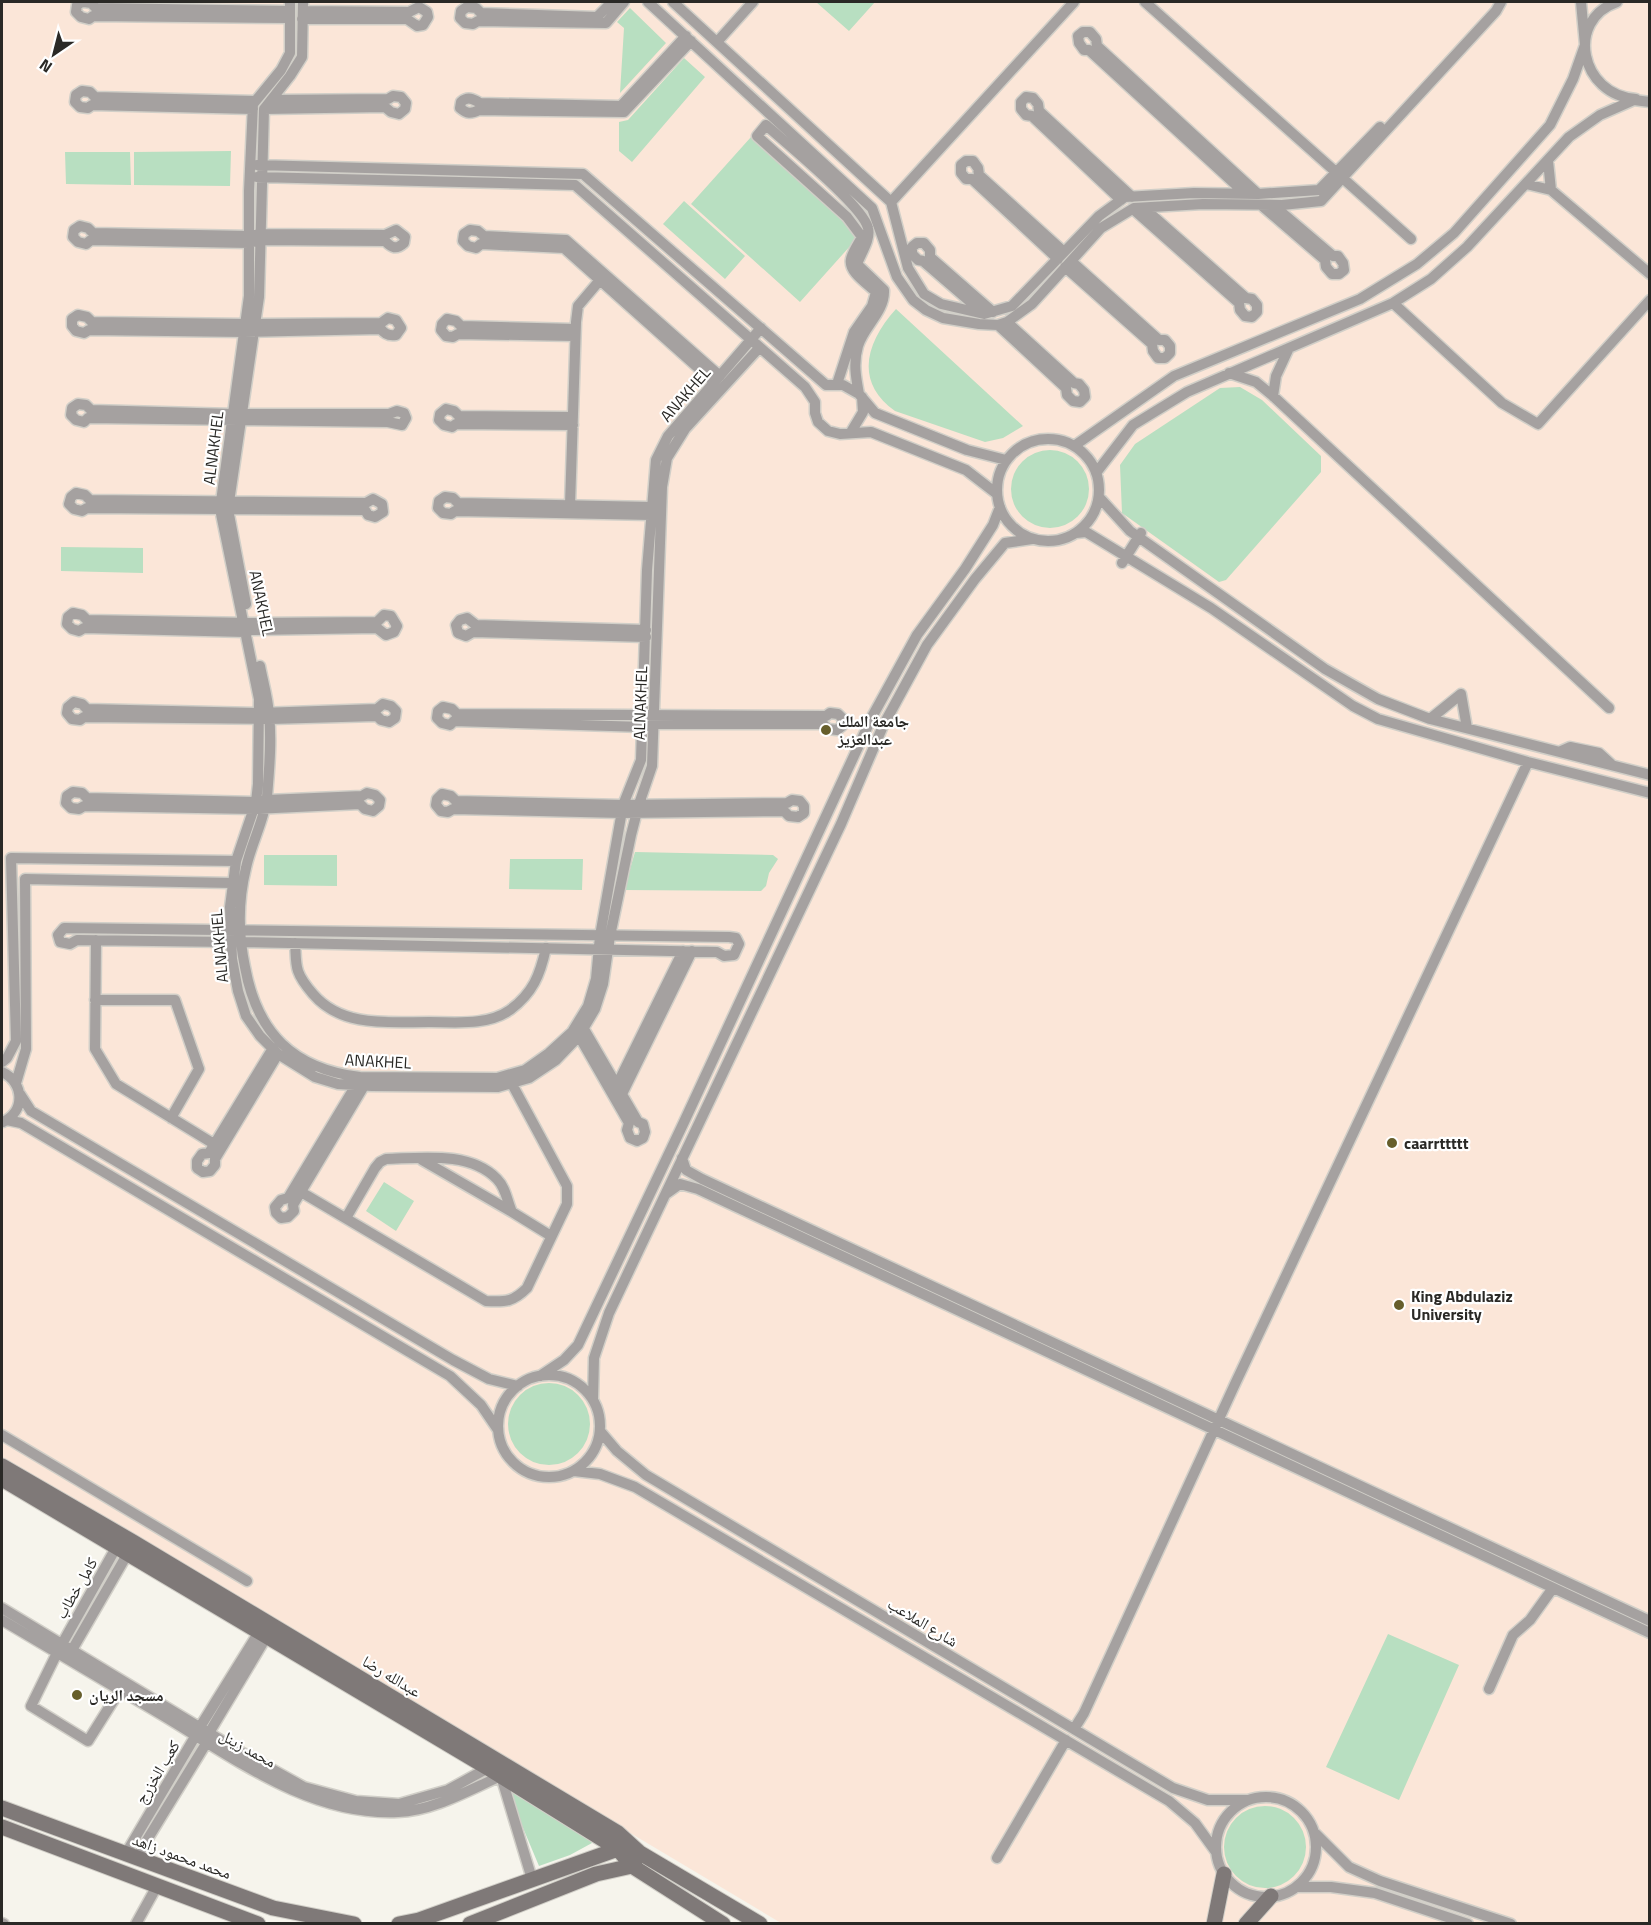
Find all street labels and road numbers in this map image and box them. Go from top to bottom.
street label: ANAKHEL [654,361,716,427]
street label: ALNAKHEL [197,409,229,486]
street label: ANAKHEL [243,568,281,638]
street label: ALNAKHEL [627,665,653,740]
street label: ALNAKHEL [204,908,234,984]
street label: ANAKHEL [344,1047,412,1075]
street label: كامل خطاب [49,1552,103,1623]
street label: شارع الملاعب [883,1591,963,1653]
street label: عبدالله رضا [358,1649,426,1703]
street label: محمد زينل [215,1723,281,1773]
street label: كعب الخزرج [129,1735,186,1808]
street label: محمد محمود زاهد [129,1827,235,1885]

